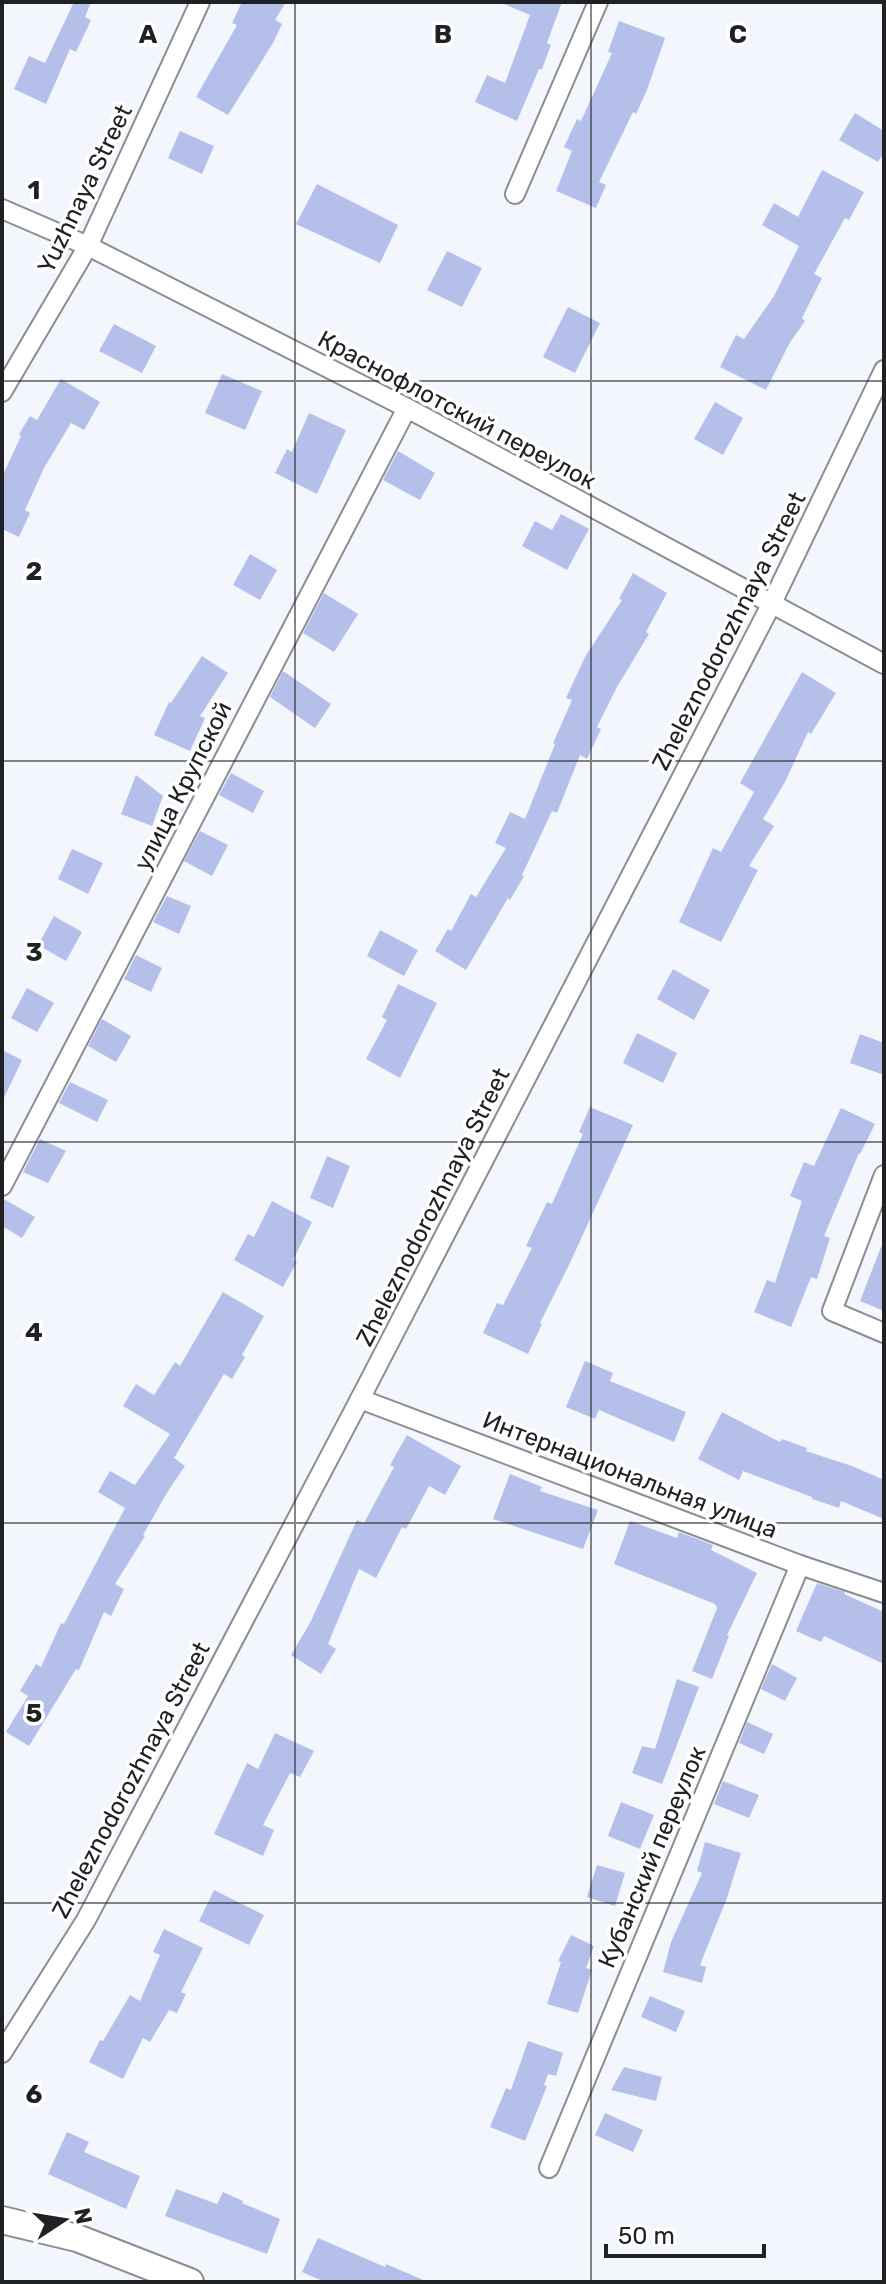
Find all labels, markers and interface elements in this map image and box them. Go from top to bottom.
text: A [139,19,158,50]
text: B [434,19,452,50]
text: C [729,19,747,50]
street label: Yuzhnaya Street [32,100,138,278]
text: 1 [28,175,40,206]
street label: Краснофлотский переулок [313,325,601,495]
street label: Zheleznodorozhnaya Street [647,487,811,775]
text: 2 [26,556,42,587]
street label: улица Крупской [128,697,238,875]
text: 3 [25,937,43,968]
street label: Zheleznodorozhnaya Street [351,1063,515,1351]
text: 4 [25,1317,43,1348]
street label: Интернациональная улица [479,1406,781,1544]
street label: Zheleznodorozhnaya Street [46,1637,216,1923]
text: 5 [26,1698,42,1729]
street label: Кубанский переулок [593,1742,711,1972]
text: 6 [26,2079,43,2110]
north arrow [24,2180,104,2260]
text: N [68,2205,98,2226]
scale bar [606,2208,764,2258]
text: 50 m [618,2222,675,2250]

